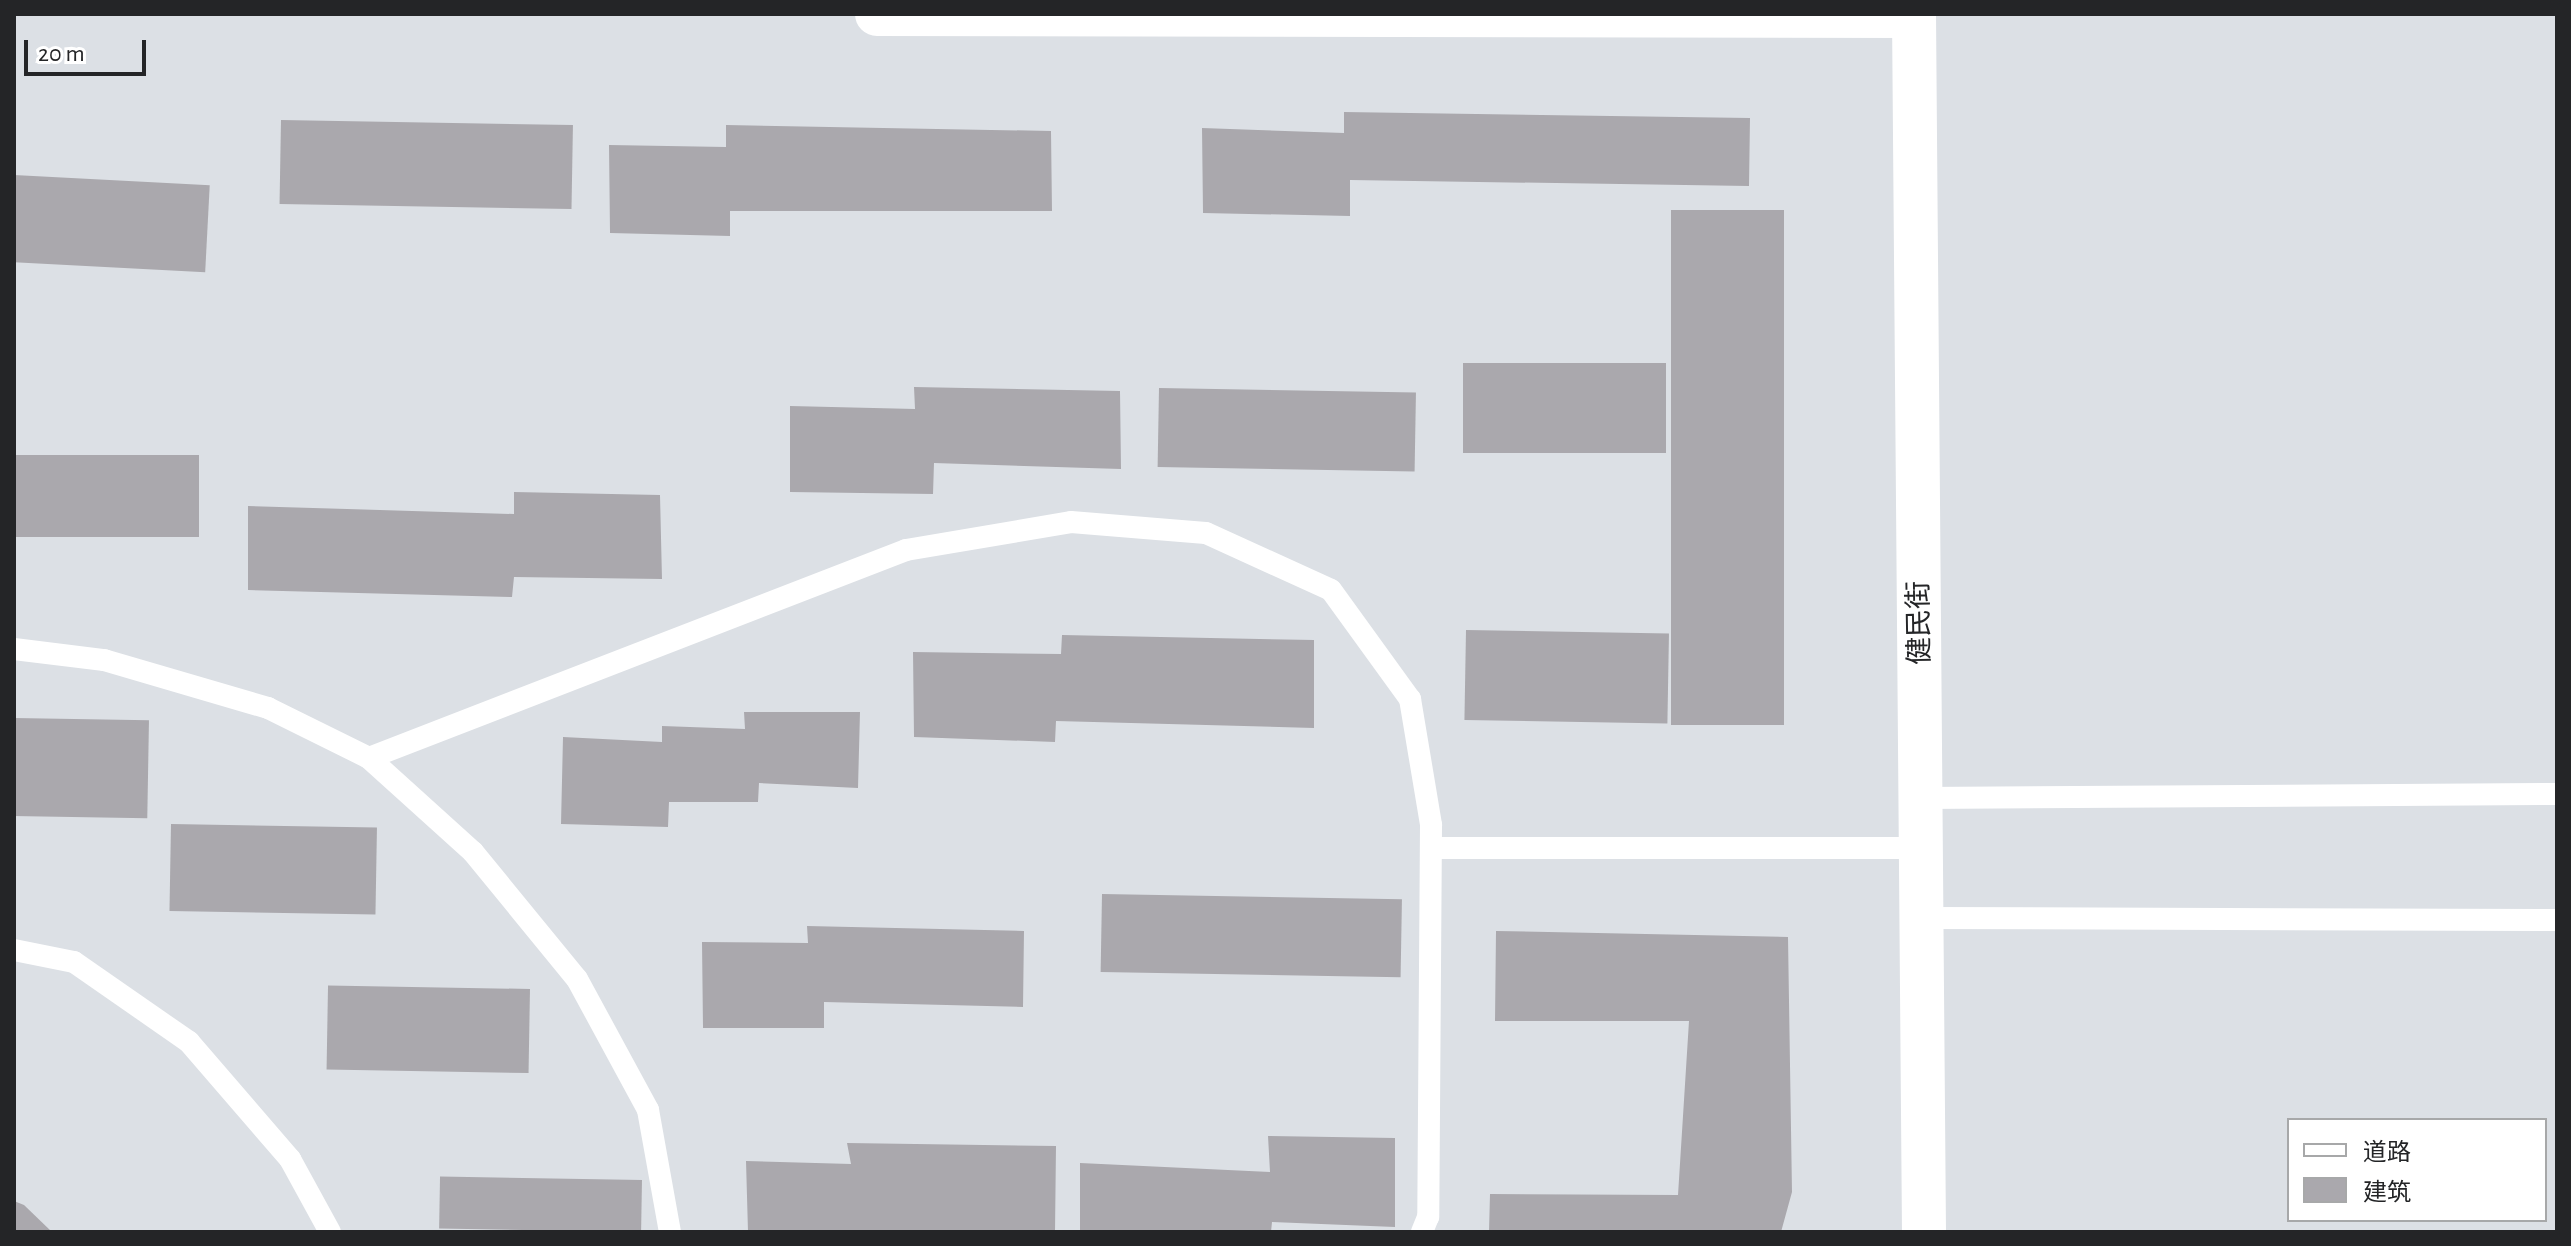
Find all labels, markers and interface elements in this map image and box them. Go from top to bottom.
scale bar [28,24,150,74]
text: 20 m [38,42,85,66]
street label: 健民街 [1902,581,1938,665]
legend [2287,1118,2547,1222]
text: 道路 [2363,1141,2411,1165]
text: 建筑 [2363,1181,2411,1205]

